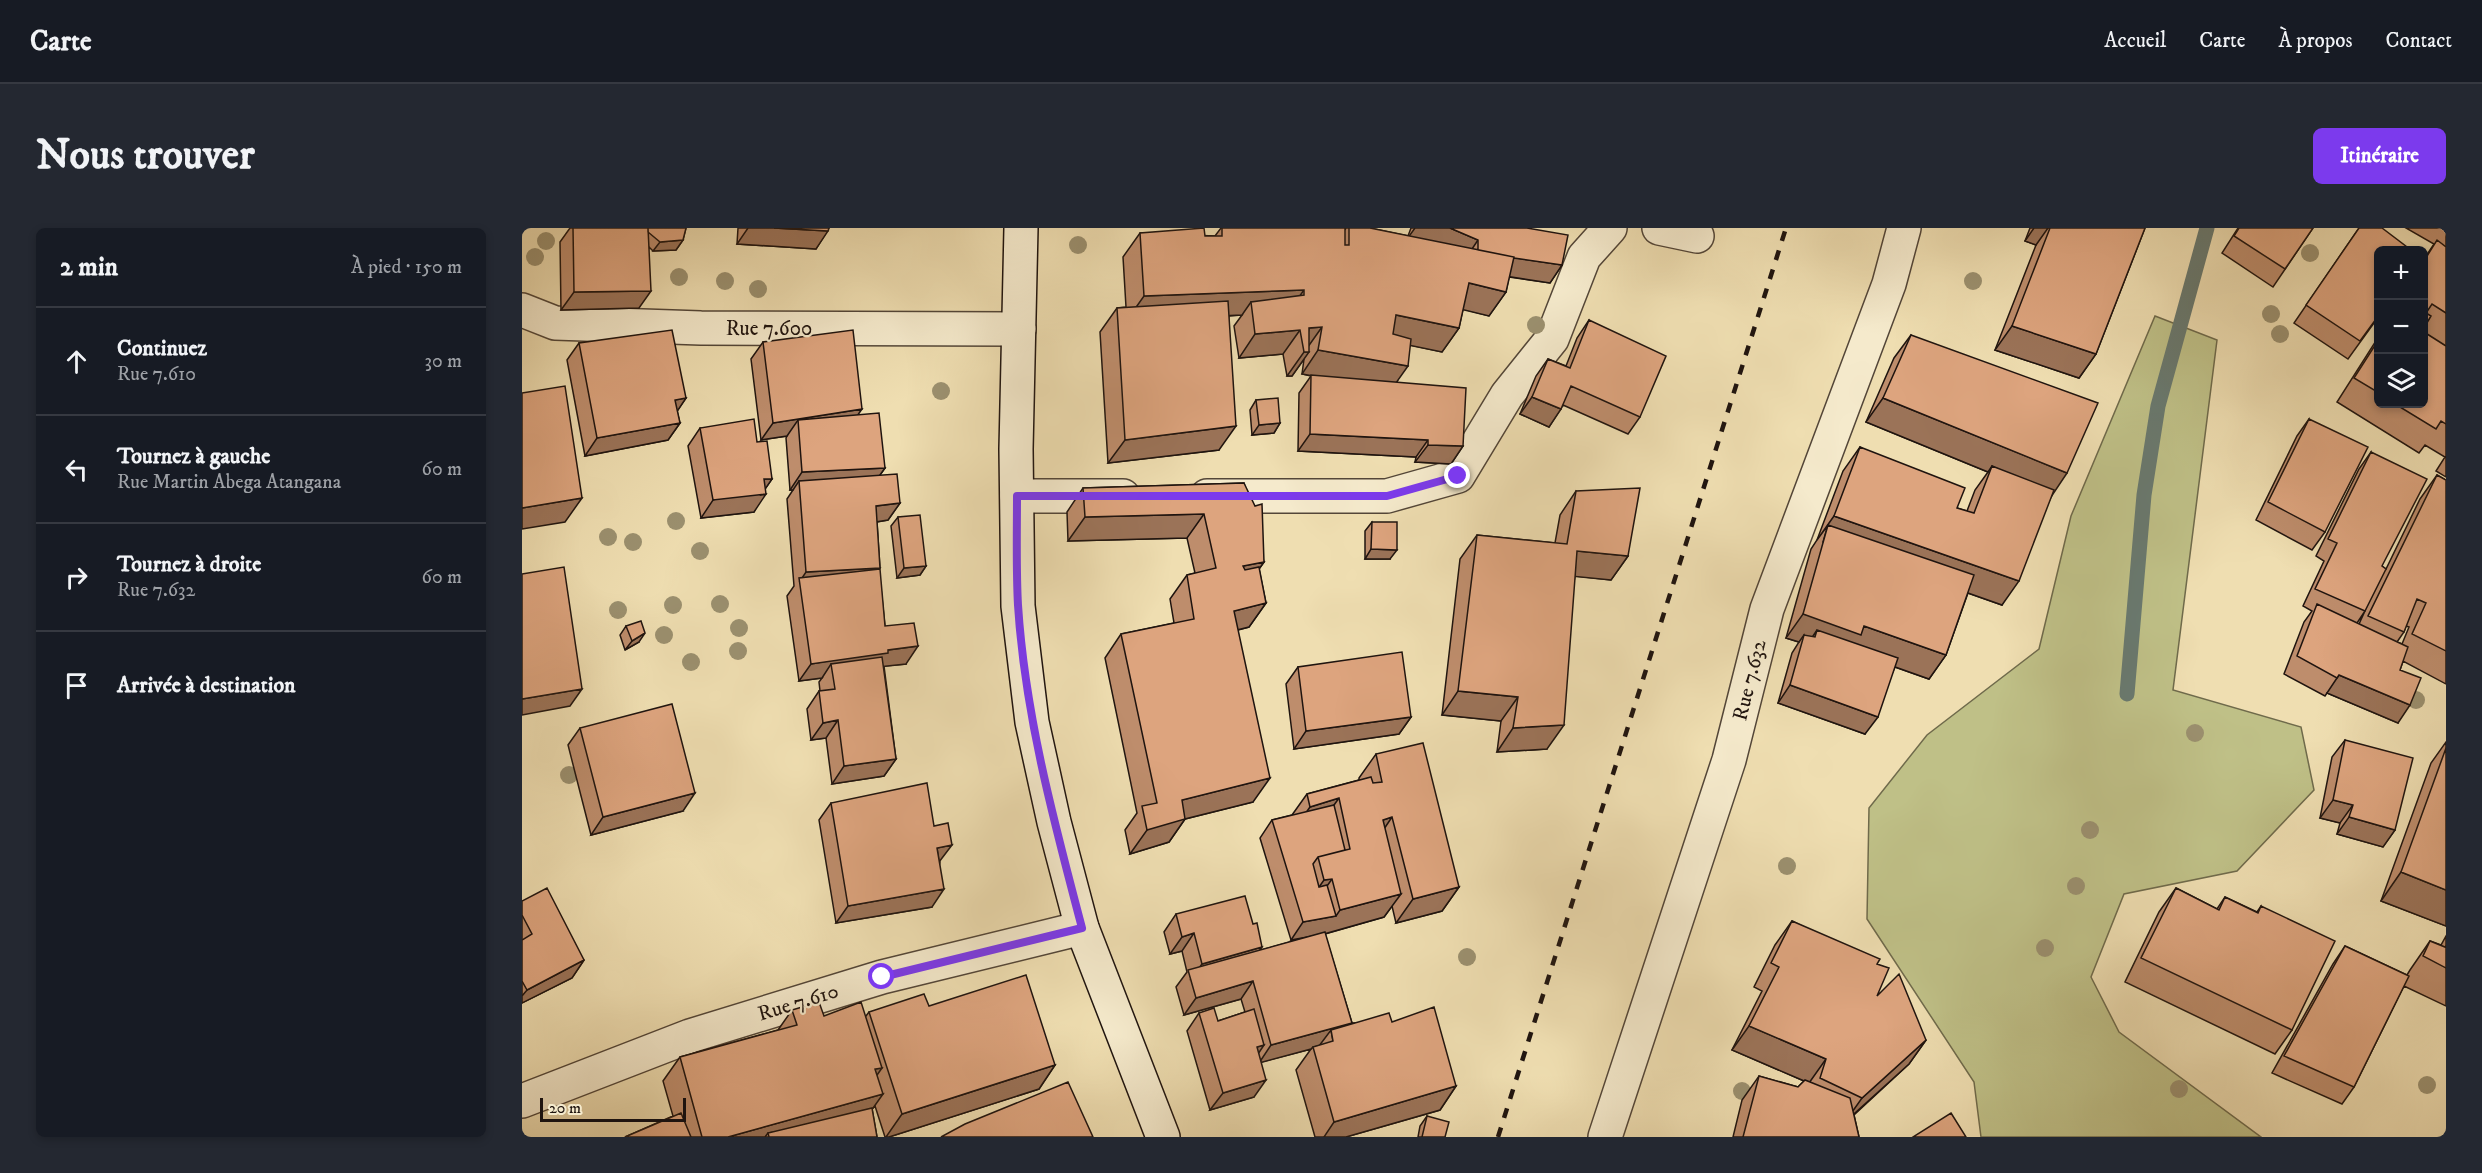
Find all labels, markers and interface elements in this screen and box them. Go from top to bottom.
text: Carte [30,24,92,59]
text: Accueil [2104,28,2166,54]
text: Carte [2199,28,2245,54]
text: À propos [2278,28,2353,54]
text: Contact [2386,28,2452,54]
button: Itinéraire [2313,128,2446,184]
text: Nous trouver [36,130,255,182]
map controls [2374,246,2428,408]
button: + [2374,246,2428,300]
text: 2 min [60,251,118,284]
text: À pied · 150 m [351,255,462,280]
button: − [2374,300,2428,354]
street label: Rue 7.600 [726,316,812,342]
text: Continuez [117,335,207,362]
icon: ahead [60,345,93,378]
text: 30 m [424,349,462,374]
button: layers [2374,354,2428,408]
text: Rue 7.610 [117,362,196,387]
text: Tournez à gauche [117,443,270,470]
icon: left [60,453,93,486]
text: 60 m [422,457,462,482]
route end [1444,462,1470,488]
text: Rue Martin Abega Atangana [117,470,341,495]
text: Tournez à droite [117,551,261,578]
icon: right [60,561,93,594]
text: 60 m [422,565,462,590]
text: Rue 7.632 [117,578,195,603]
street label: Rue 7.632 [1727,637,1773,723]
icon: arrive [60,669,93,702]
text: Arrivée à destination [117,672,296,699]
route start [868,963,894,989]
street label: Rue 7.610 [755,978,842,1028]
scale bar [540,1095,686,1122]
text: 20 m [549,1098,581,1118]

